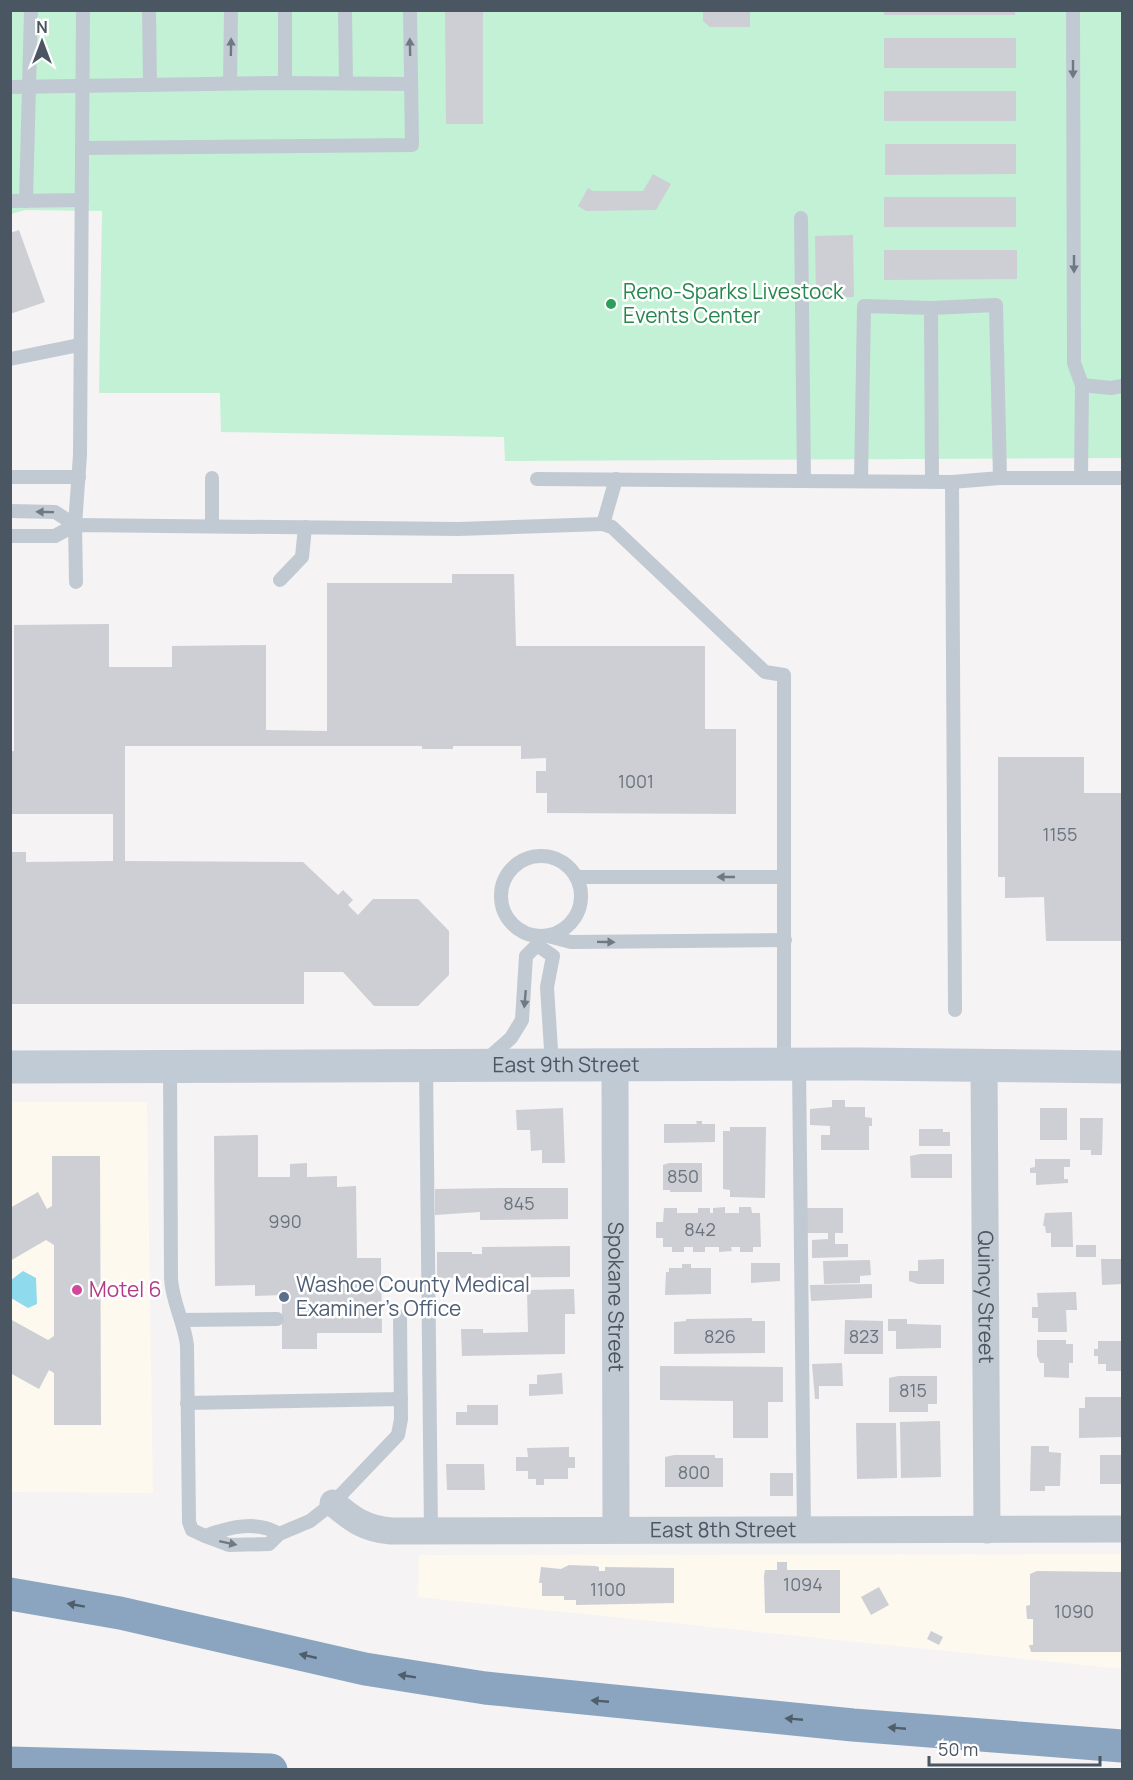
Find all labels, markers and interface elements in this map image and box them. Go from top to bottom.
north arrow [12,12,72,72]
text: N [36,16,48,38]
one-way arrow [226,37,236,56]
one-way arrow [406,38,415,57]
one-way arrow [1068,59,1078,78]
one-way arrow [1069,254,1079,273]
place label: Reno-Sparks Livestock Events Center [623,277,844,329]
marker: Reno-Sparks Livestock Events Center [604,297,618,311]
one-way arrow [35,507,54,517]
house number: 1001 [618,769,654,793]
house number: 1155 [1043,822,1077,846]
one-way arrow [716,872,735,882]
one-way arrow [596,937,615,947]
one-way arrow [520,990,530,1009]
street label: East 9th Street [492,1050,640,1078]
house number: 850 [667,1164,699,1188]
house number: 845 [503,1191,535,1215]
house number: 990 [268,1209,302,1233]
house number: 842 [684,1217,716,1241]
street label: Spokane Street [602,1222,631,1372]
street label: Quincy Street [972,1230,1001,1364]
place label: Washoe County Medical Examiner’s Office [296,1270,530,1322]
place label: Motel 6 [89,1275,161,1303]
marker: Motel 6 [70,1283,84,1297]
marker: Washoe County Medical Examiner’s Office [277,1290,291,1304]
house number: 826 [704,1324,736,1348]
house number: 823 [849,1324,879,1348]
house number: 815 [899,1378,927,1402]
house number: 800 [678,1460,710,1484]
street label: East 8th Street [650,1515,796,1543]
one-way arrow [219,1539,238,1548]
house number: 1094 [783,1572,823,1596]
house number: 1100 [590,1577,626,1601]
house number: 1090 [1054,1599,1094,1623]
one-way arrow [67,1600,86,1609]
one-way arrow [299,1651,318,1660]
one-way arrow [397,1671,416,1680]
one-way arrow [591,1696,610,1706]
one-way arrow [785,1714,804,1724]
one-way arrow [887,1723,906,1733]
scale bar [929,1729,1100,1767]
text: 50 m [938,1737,978,1761]

